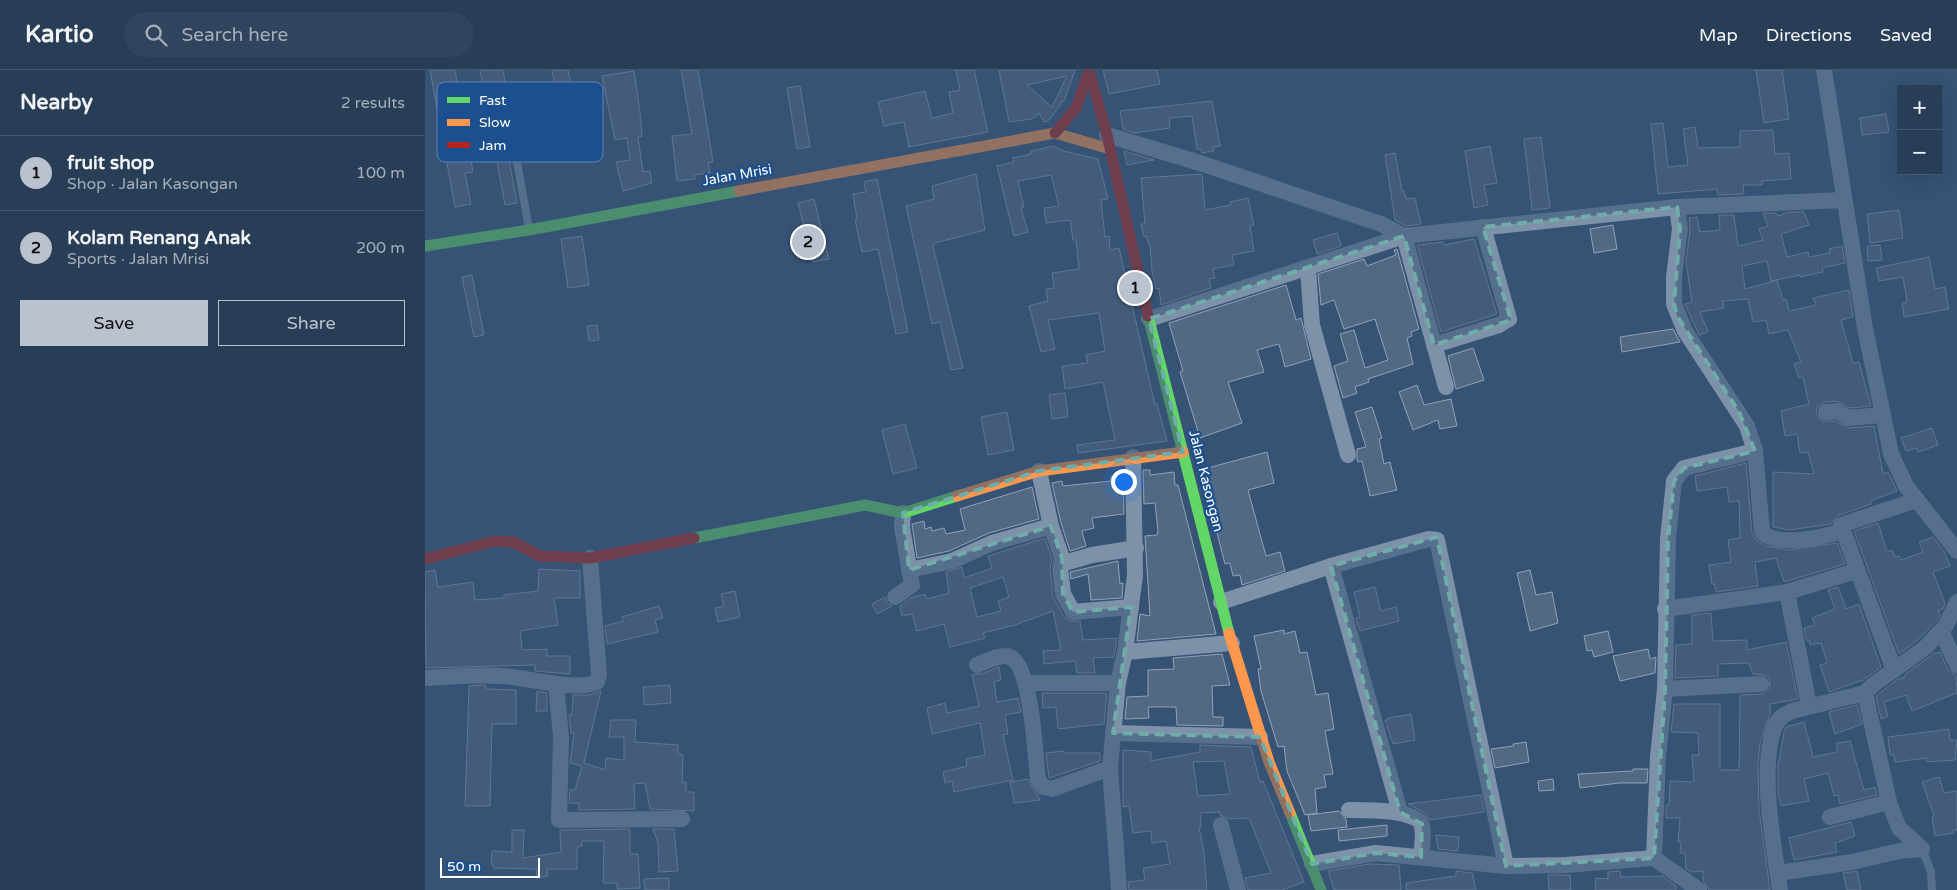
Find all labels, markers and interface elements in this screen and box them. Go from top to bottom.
search box [124,12,474,57]
text: Kartio [25,20,94,49]
icon: search [142,21,170,49]
text: Search here [182,24,288,46]
text: Map [1699,24,1738,46]
text: Directions [1766,24,1852,46]
text: Saved [1880,24,1932,46]
legend [437,82,603,162]
map controls [1897,85,1942,175]
button: + [1897,85,1942,130]
text: Nearby [20,90,93,115]
text: Fast [479,92,507,109]
text: 2 results [341,93,405,113]
text: Slow [479,114,511,131]
button: − [1897,130,1942,175]
text: Jam [479,137,506,154]
text: fruit shop [67,152,154,174]
street label: Jalan Mrisi [701,161,773,189]
text: 1 [31,163,41,183]
text: 100 m [356,163,405,183]
text: Shop · Jalan Kasongan [67,174,238,194]
pin: 2 [792,223,824,261]
text: Kolam Renang Anak [67,227,251,249]
text: 2 [31,238,41,258]
text: 200 m [356,238,405,258]
text: Sports · Jalan Mrisi [67,249,209,269]
pin: 1 [1119,269,1151,307]
button: Save [20,300,208,346]
button: Share [218,300,405,346]
street label: Jalan Kasongan [1185,428,1227,534]
your location [1111,469,1137,495]
scale bar [440,855,540,878]
text: 50 m [447,858,481,875]

